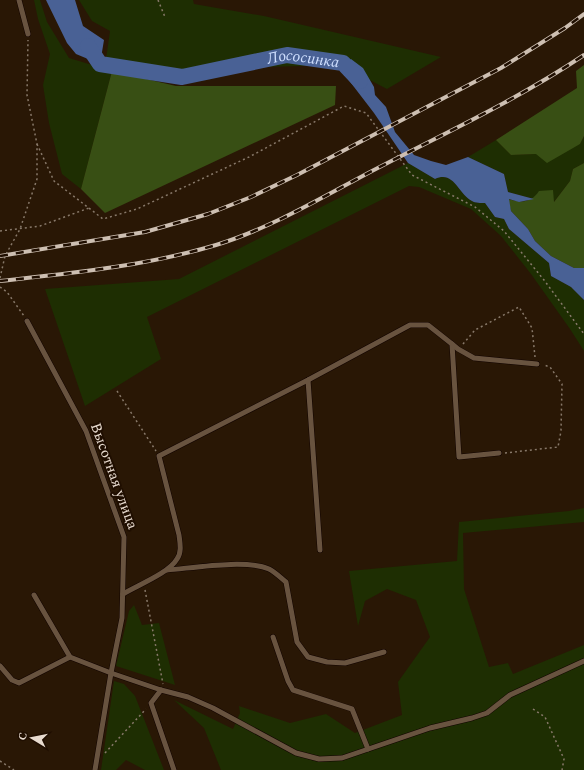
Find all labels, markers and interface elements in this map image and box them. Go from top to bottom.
water label: Лососинка [263,43,341,74]
street label: Высотная улица [84,419,144,533]
north arrow [12,718,52,758]
text: С [14,731,32,742]

